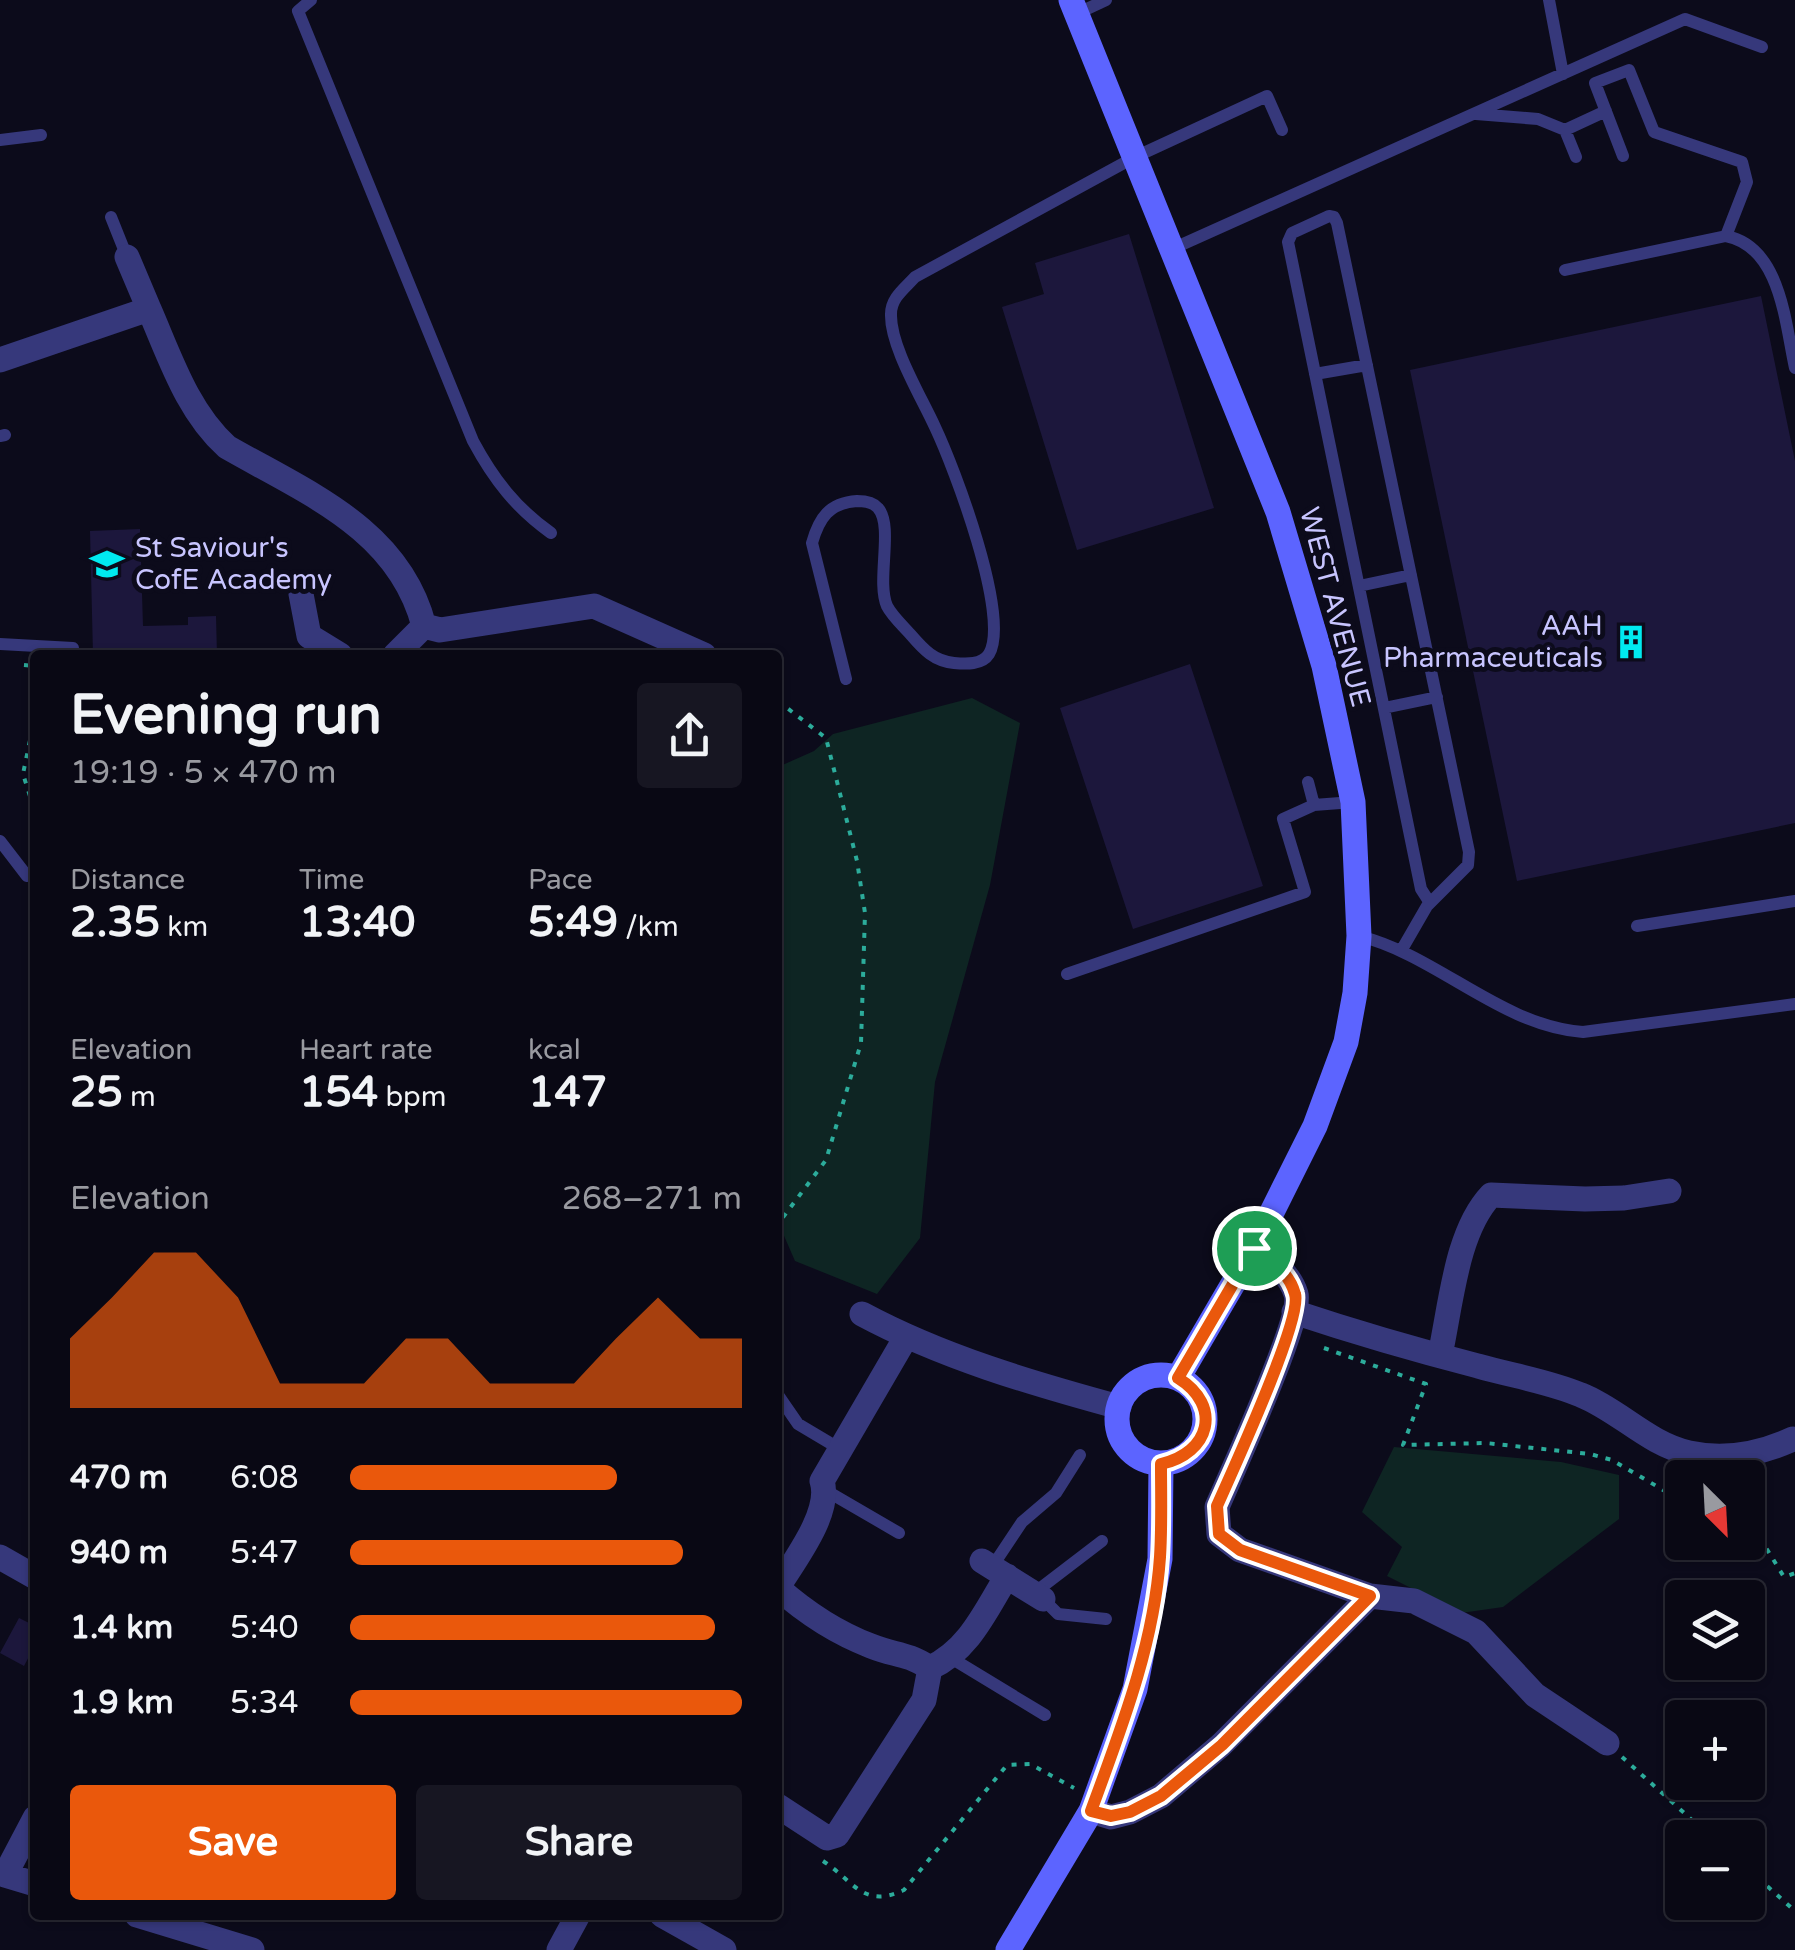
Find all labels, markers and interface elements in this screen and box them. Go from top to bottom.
street label: WEST AVENUE [1292,503,1378,711]
place label: St Saviour's CofE Academy [135,531,332,597]
school or university icon: St Saviour's CofE Academy [88,545,126,583]
place label: AAH Pharmaceuticals [1383,609,1603,675]
building icon: AAH Pharmaceuticals [1612,623,1650,661]
text: Evening run [70,683,382,749]
button: share [637,683,742,788]
text: 19:19 · 5 × 470 m [70,754,336,792]
text: Distance [70,863,185,897]
text: Time [299,863,364,897]
text: Pace [528,863,592,897]
text: 2.35 [70,897,160,948]
text: 13:40 [299,897,415,948]
text: 5:49 [528,897,618,948]
text: km [160,910,208,944]
text: /km [618,910,679,944]
text: Elevation [70,1033,192,1067]
text: Heart rate [299,1033,433,1067]
text: kcal [528,1033,581,1067]
text: 25 [70,1067,123,1118]
text: 154 [299,1067,378,1118]
text: 147 [528,1067,607,1118]
text: m [123,1080,156,1114]
text: bpm [378,1080,446,1114]
text: Elevation [70,1180,210,1218]
text: 268–271 m [562,1180,742,1218]
pin [1212,1206,1297,1291]
icon: arrive [1227,1221,1282,1276]
text: 470 m [70,1459,168,1497]
text: 6:08 [230,1459,299,1497]
north arrow [1665,1460,1765,1560]
map controls [1665,1460,1765,1920]
text: 940 m [70,1534,168,1572]
text: 5:47 [230,1534,299,1572]
button: layers [1665,1580,1765,1680]
text: 1.4 km [70,1609,173,1647]
text: 5:40 [230,1609,299,1647]
text: 1.9 km [70,1684,174,1722]
text: 5:34 [230,1684,299,1722]
button: + [1665,1700,1765,1800]
button: Save [70,1785,396,1900]
button: Share [416,1785,742,1900]
button: − [1665,1820,1765,1920]

